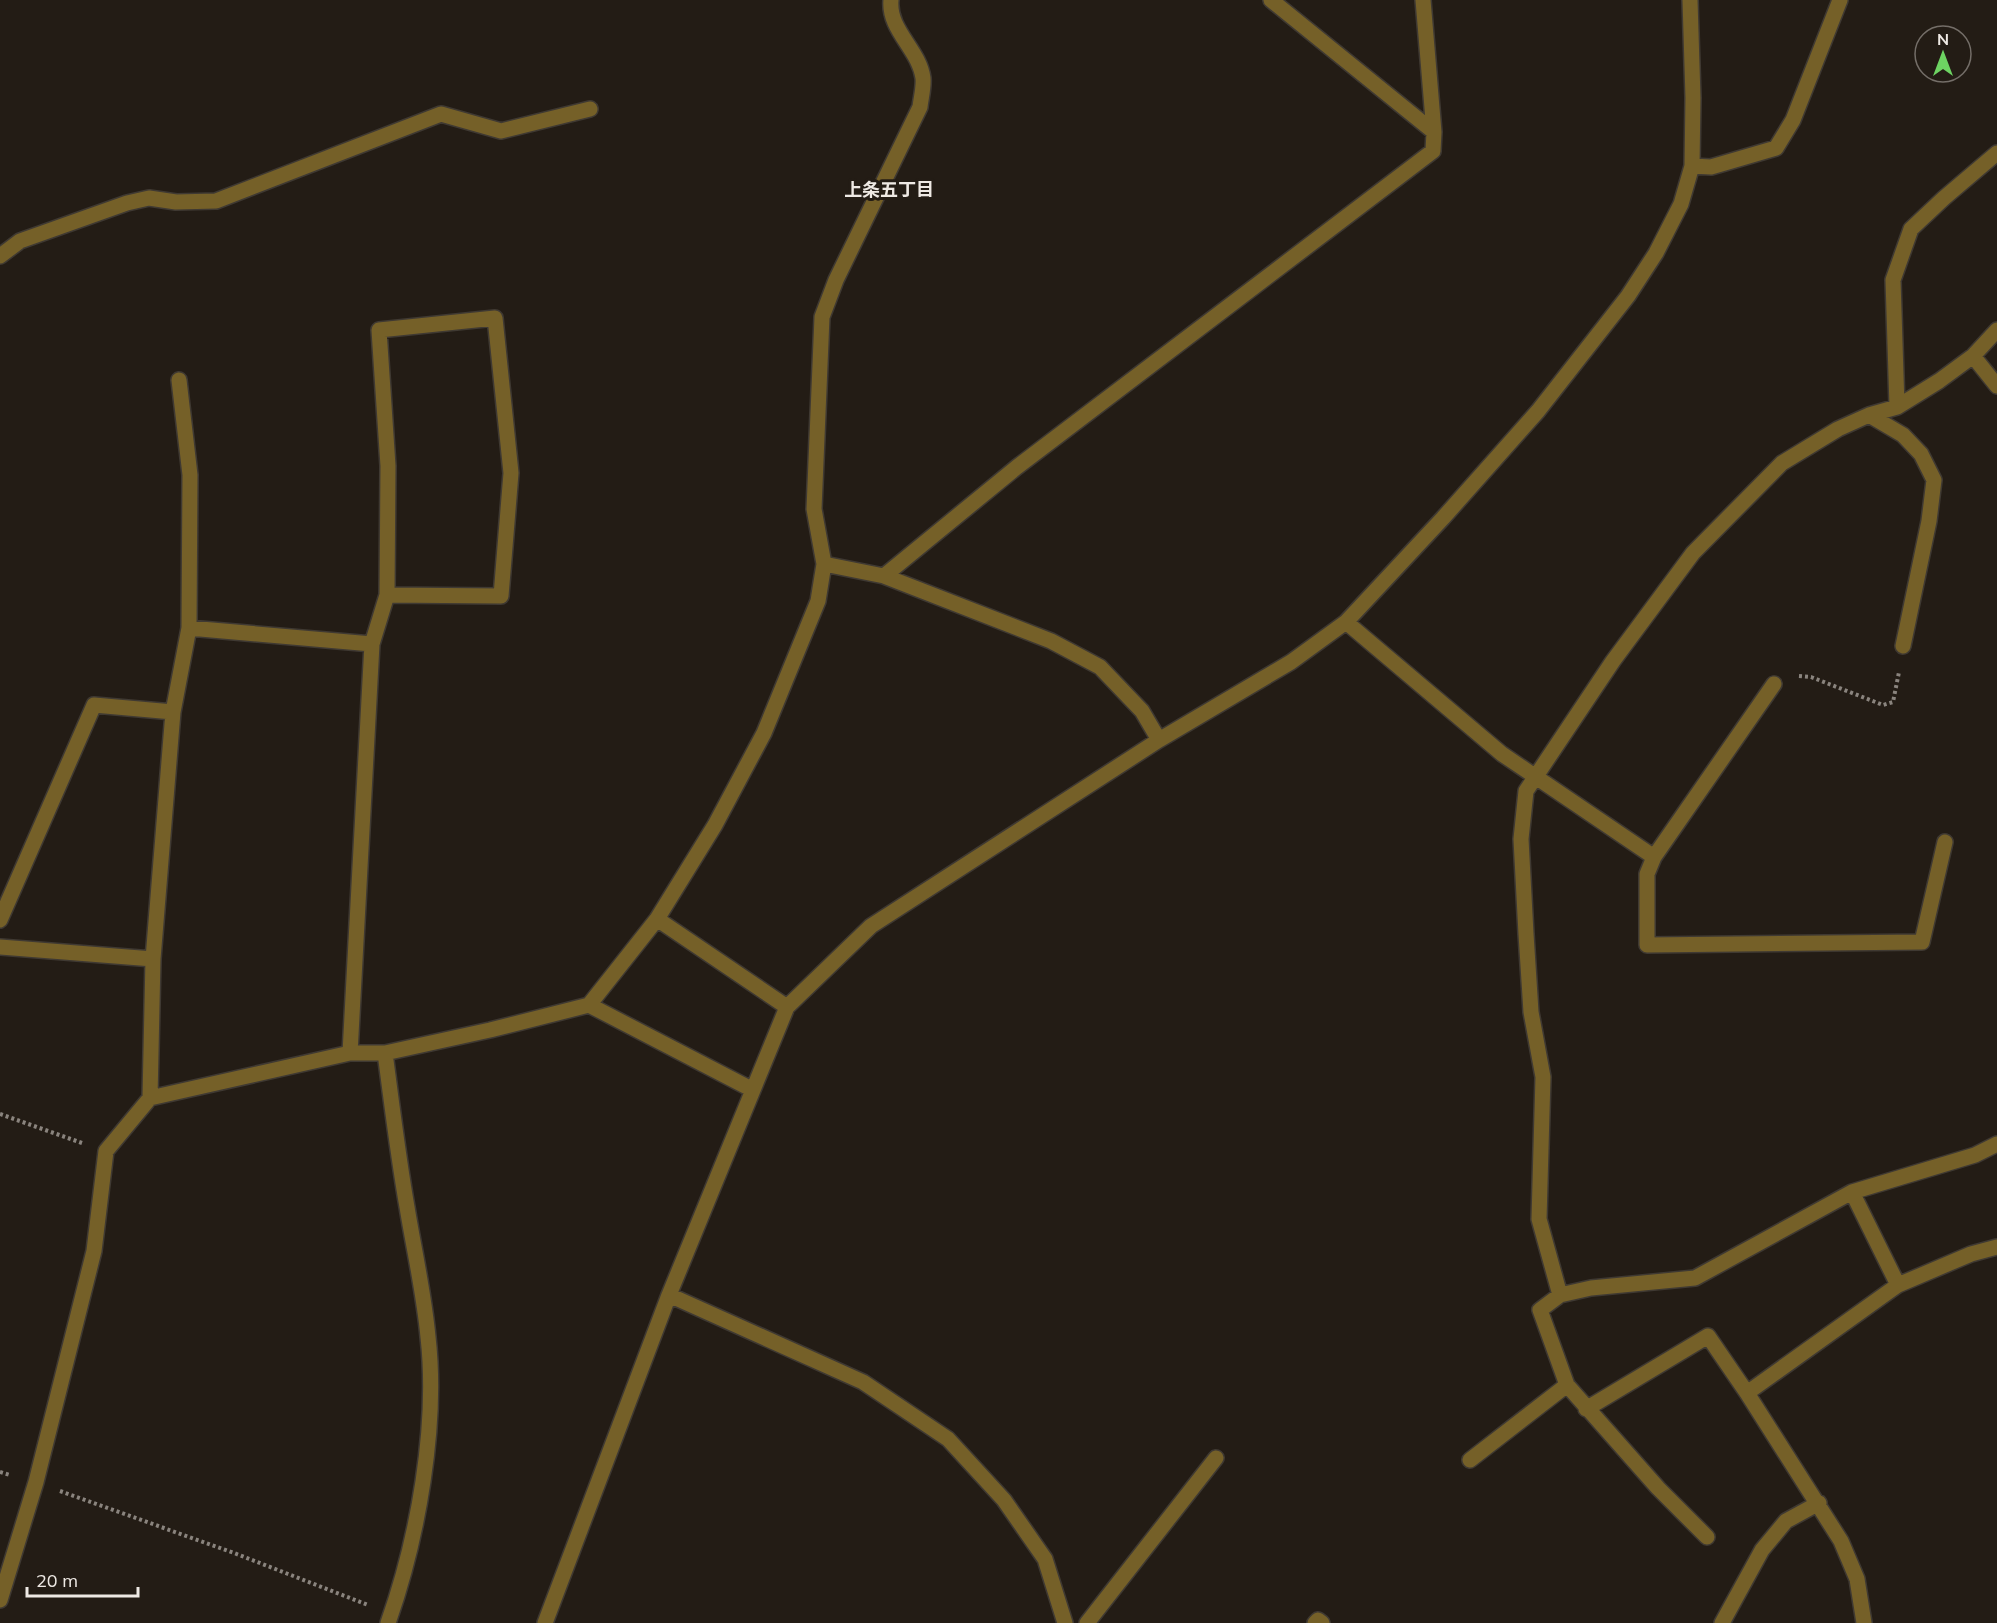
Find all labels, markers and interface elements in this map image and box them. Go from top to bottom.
north arrow [1913,24,1973,84]
text: N [1937,29,1949,49]
district label: 上条五丁目 [844,178,934,201]
scale bar [27,1560,138,1598]
text: 20 m [36,1569,78,1592]

